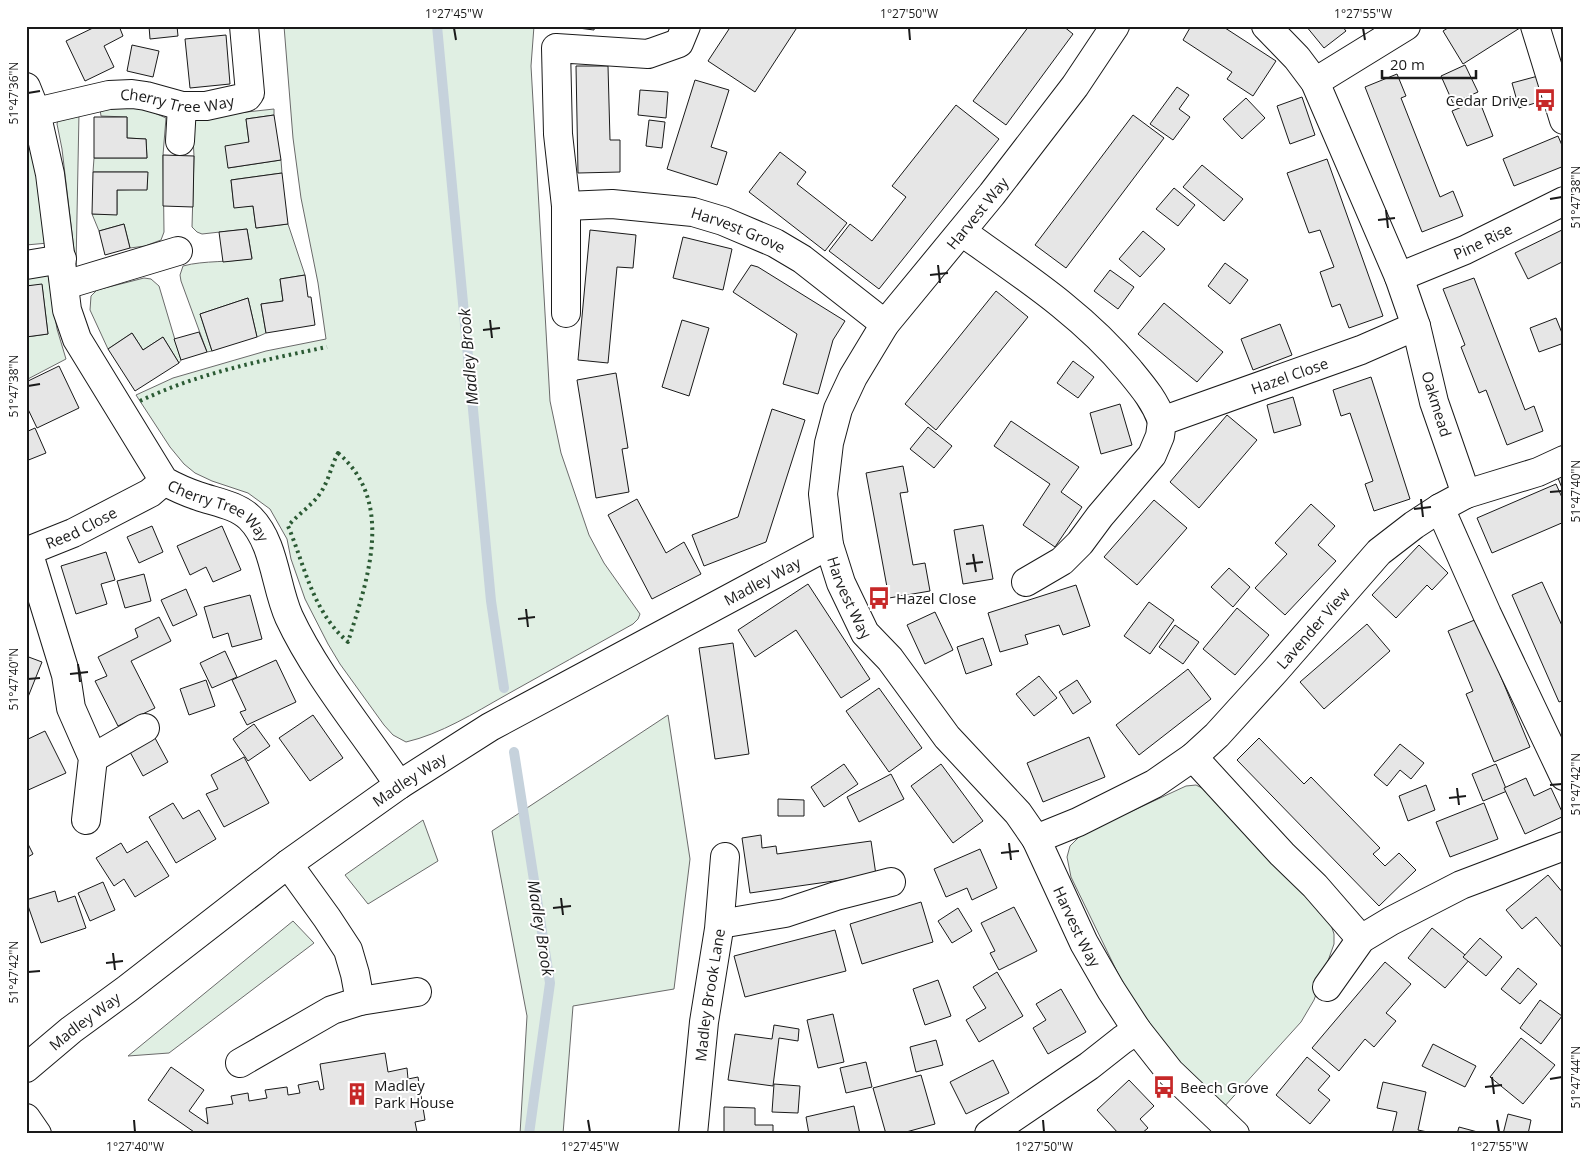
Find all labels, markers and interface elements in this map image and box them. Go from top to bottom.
text: 1°27'45"W [425,5,483,22]
text: 1°27'50"W [880,5,938,22]
text: 1°27'55"W [1334,5,1392,22]
scale bar [1382,48,1476,80]
text: 20 m [1390,54,1425,74]
text: 51°47'36"N [5,62,22,124]
street label: Cherry Tree Way [120,84,236,116]
bus stop icon: Cedar Drive [1532,87,1558,113]
place label: Cedar Drive [1446,90,1528,110]
text: 51°47'38"N [1567,166,1584,228]
street label: Harvest Way [942,172,1013,253]
street label: Harvest Grove [689,202,789,257]
street label: Pine Rise [1450,218,1515,264]
water label: Madley Brook [453,307,483,406]
street label: Hazel Close [1248,353,1331,398]
text: 51°47'38"N [5,355,22,417]
street label: Oakmead [1418,369,1456,439]
text: 51°47'40"N [1567,460,1584,522]
street label: Cherry Tree Way [164,475,274,545]
street label: Reed Close [42,502,120,553]
street label: Madley Way [720,552,804,610]
street label: Harvest Way [823,554,876,644]
street label: Lavender View [1272,583,1354,673]
bus stop icon: Hazel Close [866,585,892,611]
place label: Hazel Close [896,588,976,608]
text: 51°47'40"N [5,648,22,710]
street label: Madley Way [368,747,450,811]
text: 51°47'42"N [1567,753,1584,815]
water label: Madley Brook [523,878,560,979]
street label: Harvest Way [1049,883,1106,971]
street label: Madley Brook Lane [690,927,729,1062]
text: 51°47'42"N [5,941,22,1003]
street label: Madley Way [45,987,124,1054]
text: 51°47'44"N [1567,1046,1584,1108]
bus stop icon: Beech Grove [1151,1074,1177,1100]
place label: Madley Park House [374,1075,454,1112]
place label: Beech Grove [1180,1077,1269,1097]
building icon: Madley Park House [344,1081,370,1107]
text: 1°27'40"W [106,1138,164,1155]
text: 1°27'45"W [561,1138,619,1155]
text: 1°27'50"W [1015,1138,1073,1155]
text: 1°27'55"W [1470,1138,1528,1155]

